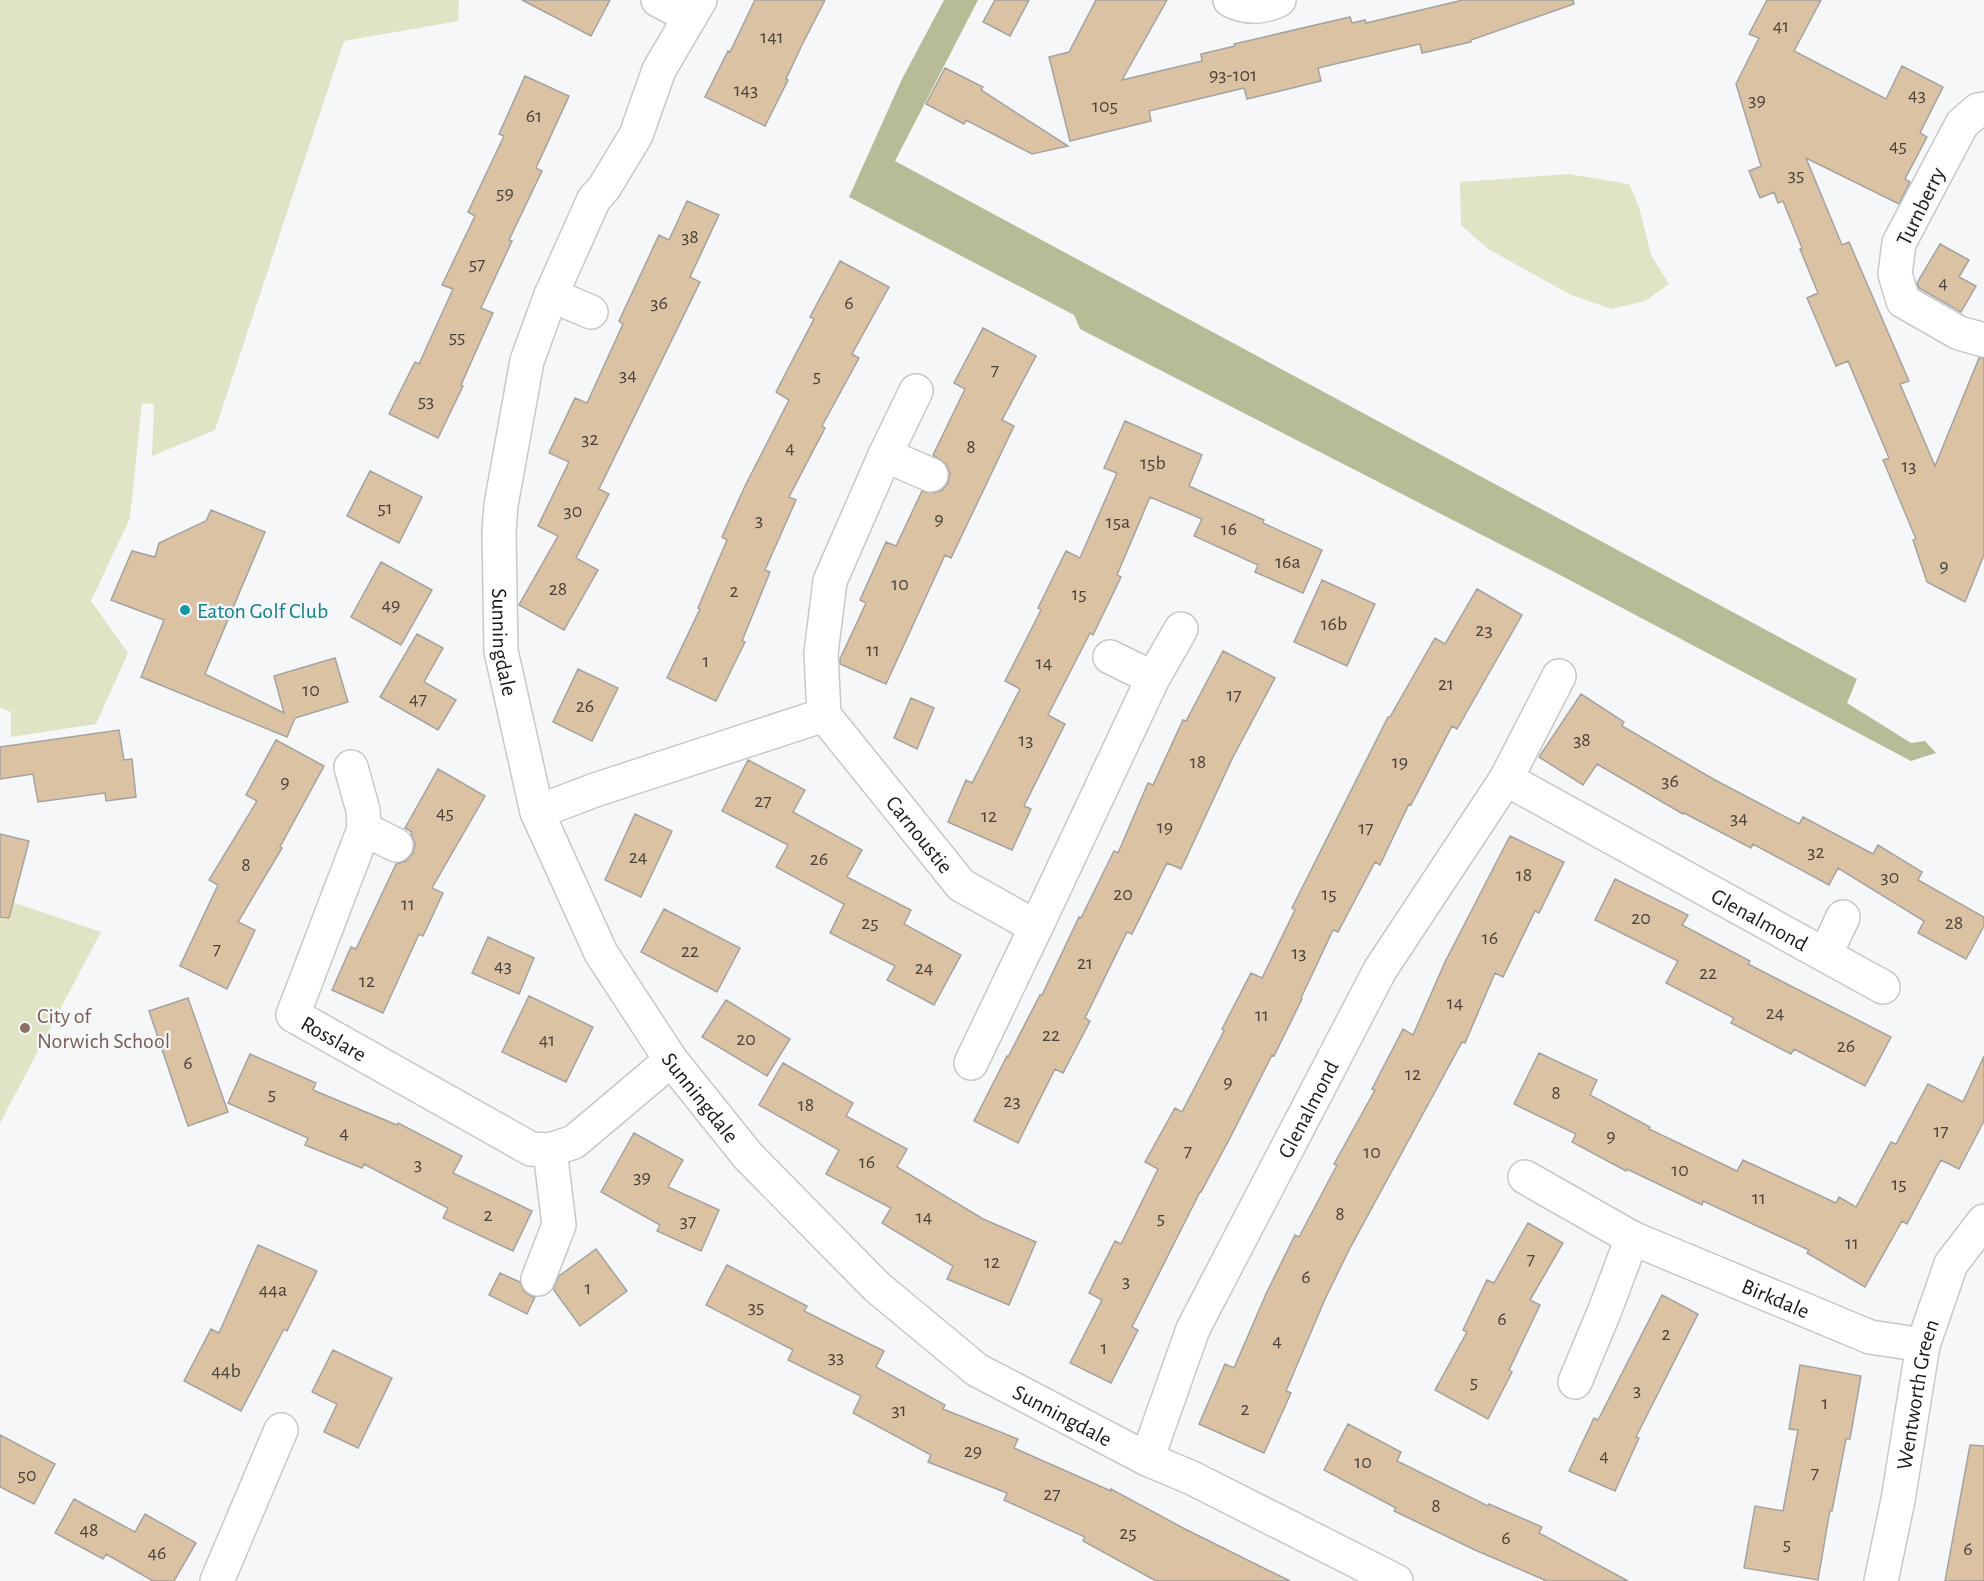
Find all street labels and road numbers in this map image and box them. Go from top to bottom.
street label: Turnberry [1893,163,1949,249]
street label: Sunningdale [488,588,521,698]
street label: Carnoustie [882,792,957,878]
street label: Glenalmond [1707,885,1811,955]
street label: Rosslare [297,1012,370,1066]
street label: Sunningdale [657,1049,743,1147]
street label: Glenalmond [1274,1057,1343,1162]
street label: Birkdale [1738,1275,1813,1323]
street label: Wentworth Green [1893,1316,1943,1472]
street label: Sunningdale [1009,1381,1115,1451]

